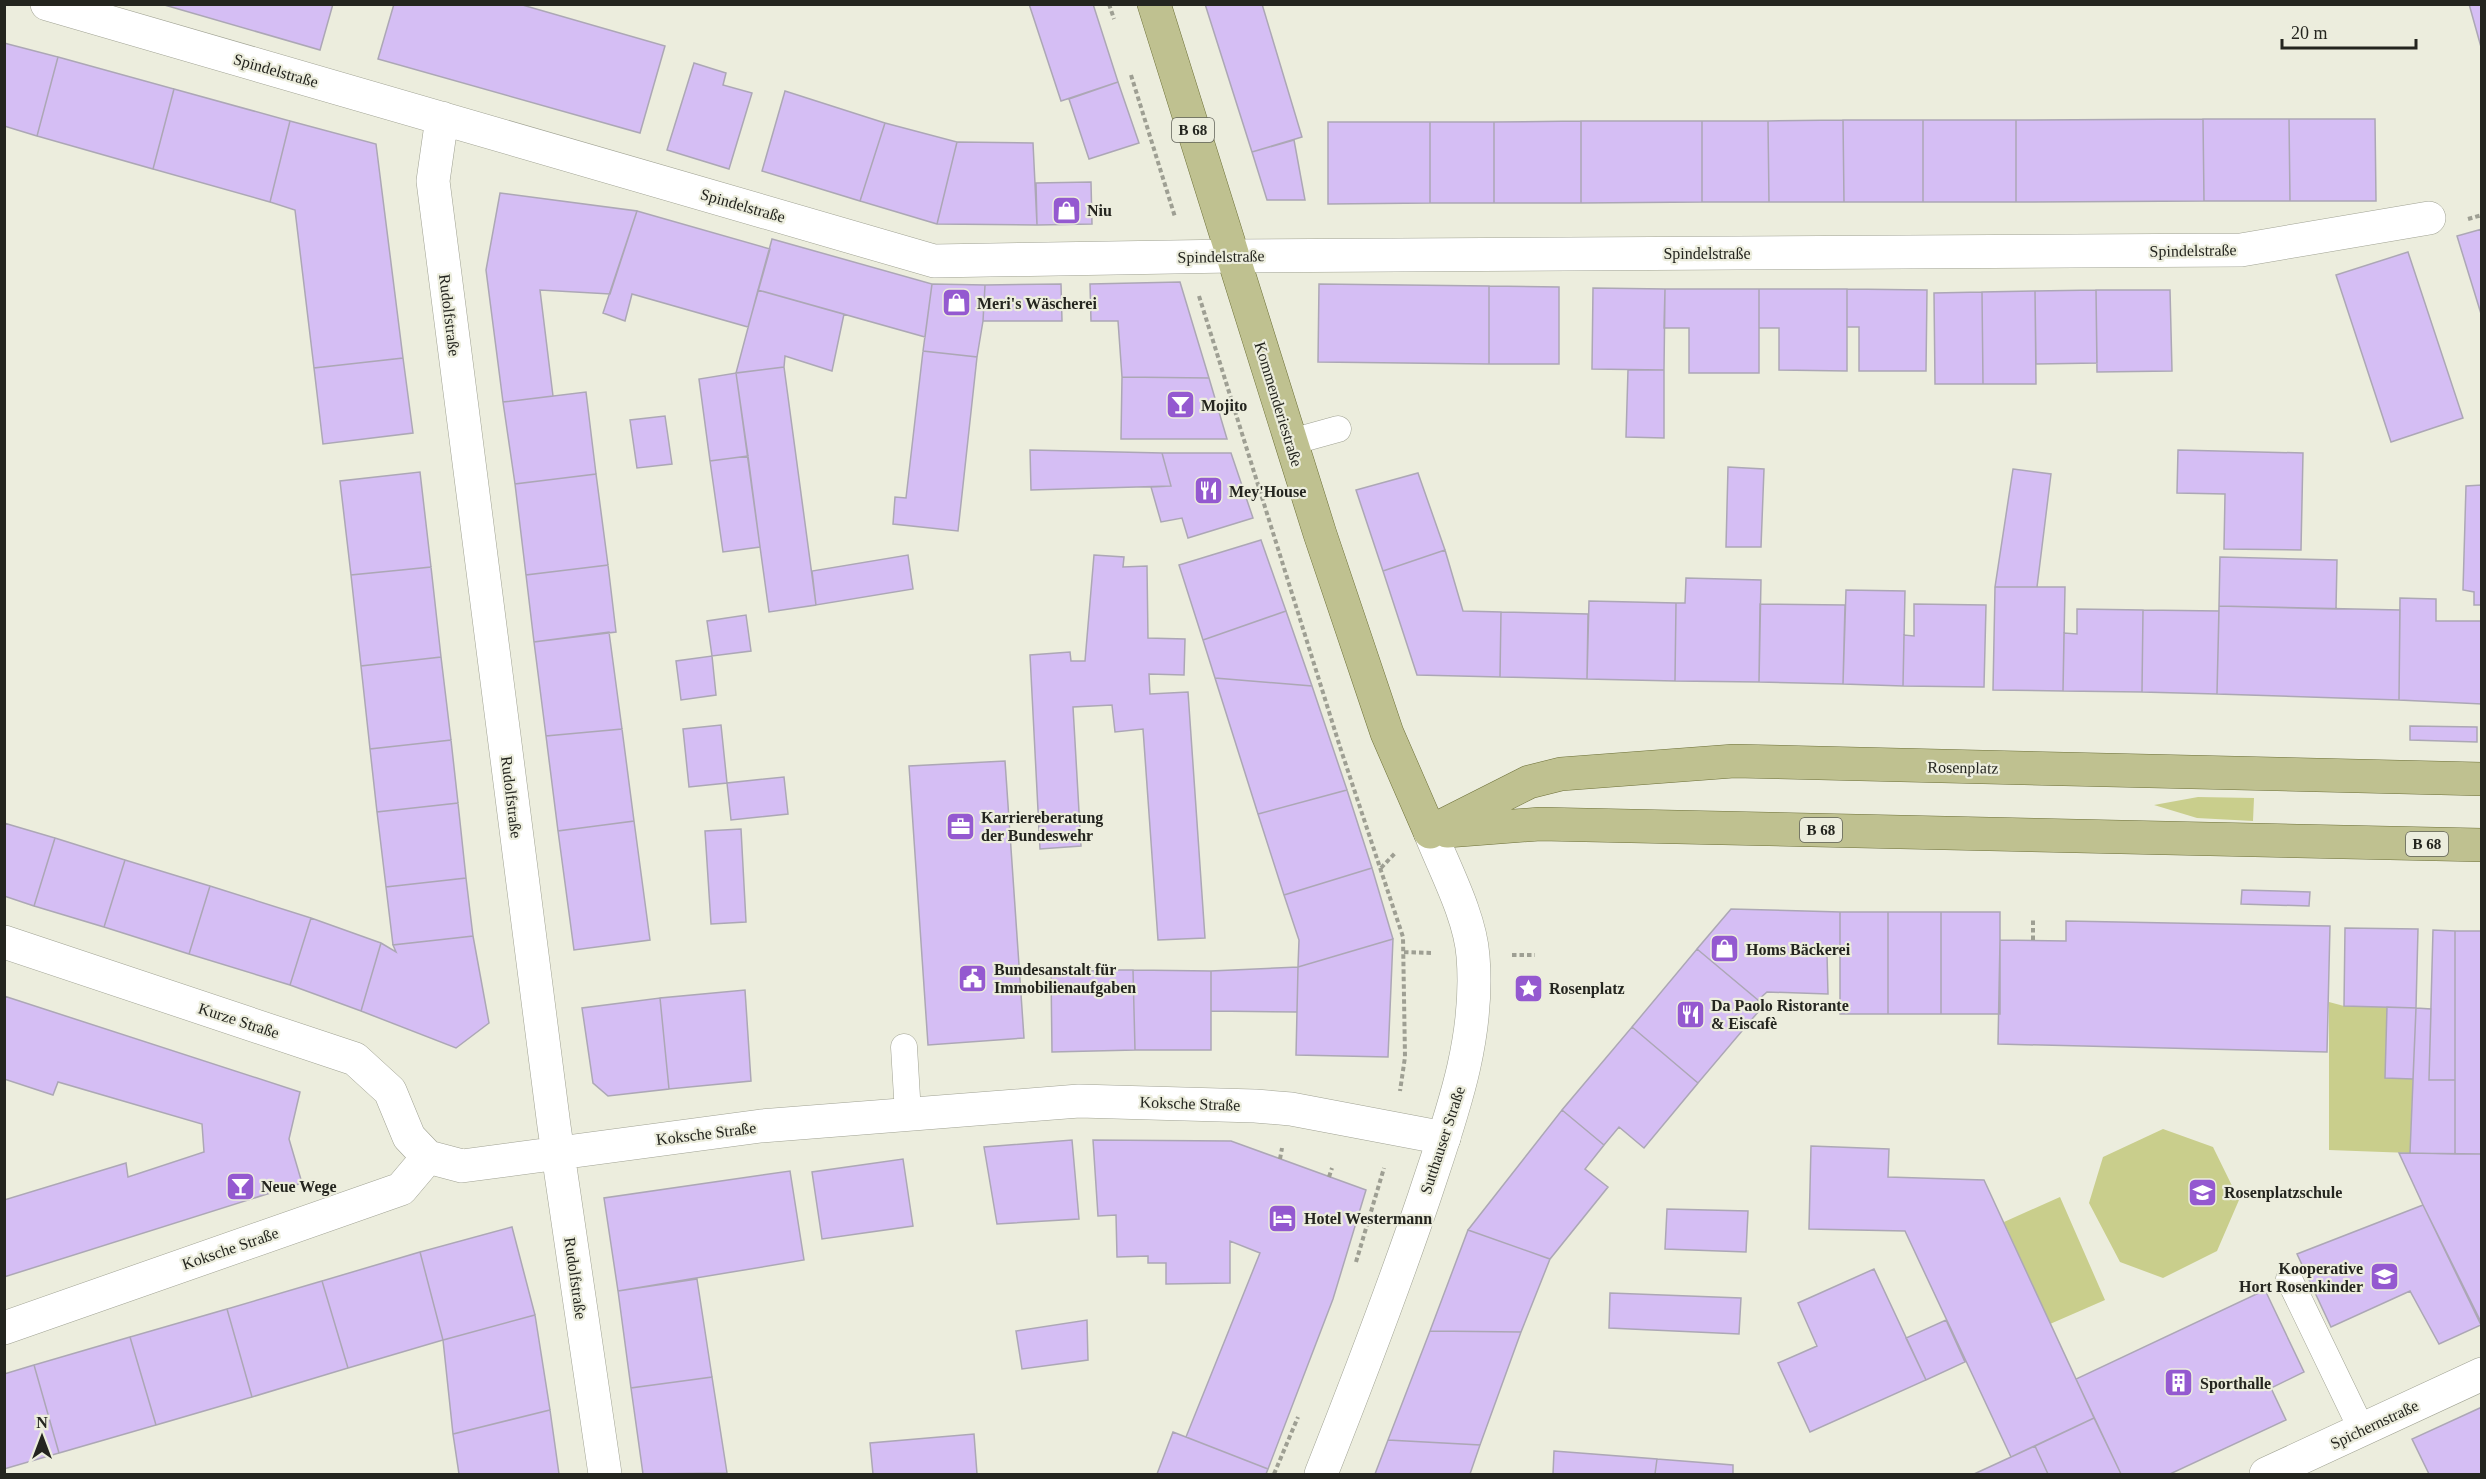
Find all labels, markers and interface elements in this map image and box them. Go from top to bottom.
scale bar [2282,12,2416,50]
text: 20 m [2291,23,2328,43]
street label: Spindelstraße [231,50,320,92]
road number: B 68 [1172,118,1214,142]
street label: Spindelstraße [698,185,787,227]
shop icon: Niu [1050,194,1082,226]
place label: Niu [1087,202,1112,219]
street label: Spindelstraße [2149,241,2237,261]
street label: Spindelstraße [1663,245,1751,263]
street label: Spindelstraße [1177,247,1265,267]
street label: Rudolfstraße [436,273,463,357]
shop icon: Meri's Wäscherei [940,287,972,319]
place label: Meri's Wäscherei [977,295,1097,312]
street label: Kommenderiestraße [1251,340,1306,469]
bar icon: Mojito [1164,389,1196,421]
place label: Mojito [1201,397,1247,415]
restaurant icon: Mey'House [1192,475,1224,507]
place label: Mey'House [1229,483,1306,501]
street label: Rudolfstraße [498,755,525,839]
street label: Rosenplatz [1927,758,1999,778]
place label: Karriereberatung der Bundeswehr [981,809,1103,844]
office icon: Karriereberatung der Bundeswehr [944,810,976,842]
road number: B 68 [1800,818,1842,842]
road number: B 68 [2406,832,2448,856]
shop icon: Homs Bäckerei [1709,933,1741,965]
place label: Homs Bäckerei [1746,941,1851,958]
place label: Bundesanstalt für Immobilienaufgaben [994,961,1136,997]
public building icon: Bundesanstalt für Immobilienaufgaben [957,962,989,994]
place icon: Rosenplatz [1512,972,1544,1004]
place label: Rosenplatz [1549,980,1625,998]
place label: Da Paolo Ristorante & Eiscafè [1711,997,1849,1032]
restaurant icon: Da Paolo Ristorante & Eiscafè [1674,998,1706,1030]
street label: Kurze Straße [196,999,281,1042]
street label: Sutthauser Straße [1417,1084,1468,1196]
street label: Koksche Straße [1139,1093,1241,1114]
street label: Koksche Straße [655,1119,757,1148]
bar icon: Neue Wege [224,1170,256,1202]
school or university icon: Rosenplatzschule [2187,1176,2219,1208]
place label: Neue Wege [261,1178,337,1196]
place label: Rosenplatzschule [2224,1184,2342,1202]
hotel icon: Hotel Westermann [1267,1202,1299,1234]
place label: Hotel Westermann [1304,1210,1432,1227]
street label: Koksche Straße [180,1224,281,1273]
street label: Rudolfstraße [561,1236,590,1320]
place label: Kooperative Hort Rosenkinder [2239,1260,2363,1295]
school or university icon: Kooperative Hort Rosenkinder [2368,1261,2400,1293]
building icon: Sporthalle [2163,1367,2195,1399]
place label: Sporthalle [2200,1375,2271,1393]
street label: Spichernstraße [2328,1397,2421,1453]
north arrow [12,1407,72,1467]
text: N [36,1414,48,1431]

